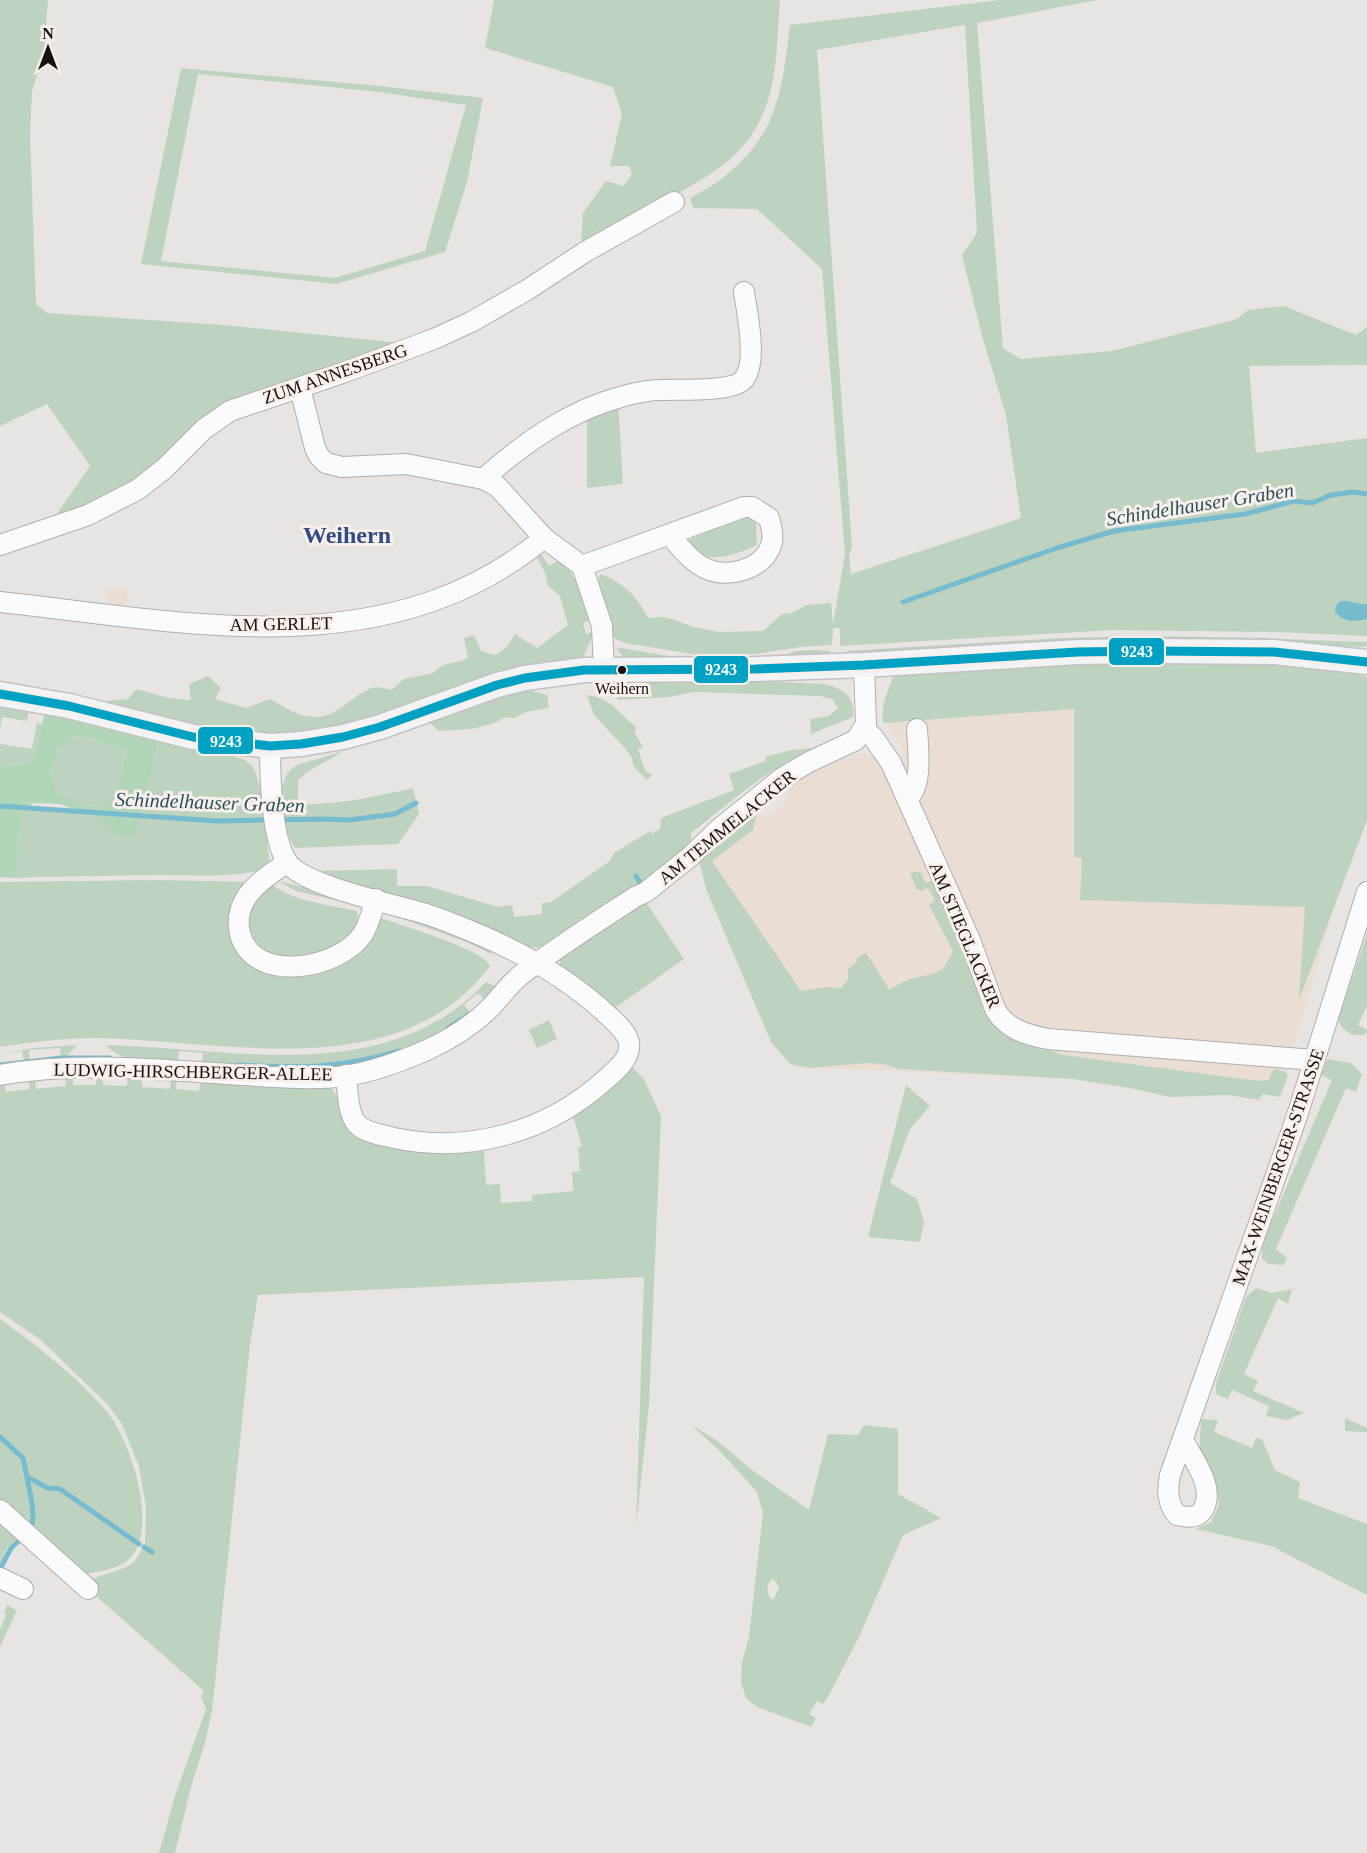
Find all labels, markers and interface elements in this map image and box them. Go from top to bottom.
north arrow [18,18,78,78]
text: N [42,25,54,42]
street label: ZUM ANNESBERG [260,340,410,408]
water label: Schindelhauser Graben [1105,478,1295,530]
district label: Weihern [303,522,391,548]
street label: AM GERLET [230,613,332,635]
line badge: 9243 [1108,637,1165,666]
text: 9243 [1121,643,1153,660]
line badge: 9243 [693,655,749,684]
text: 9243 [705,661,737,678]
marker: Weihern [616,664,628,676]
place label: Weihern [595,680,649,697]
line badge: 9243 [197,726,254,755]
text: 9243 [210,733,242,750]
street label: AM TEMMELACKER [655,766,799,888]
water label: Schindelhauser Graben [115,788,305,816]
street label: AM STIEGLACKER [925,859,1005,1011]
street label: MAX-WEINBERGER-STRASSE [1228,1046,1328,1288]
street label: LUDWIG-HIRSCHBERGER-ALLEE [53,1060,333,1084]

